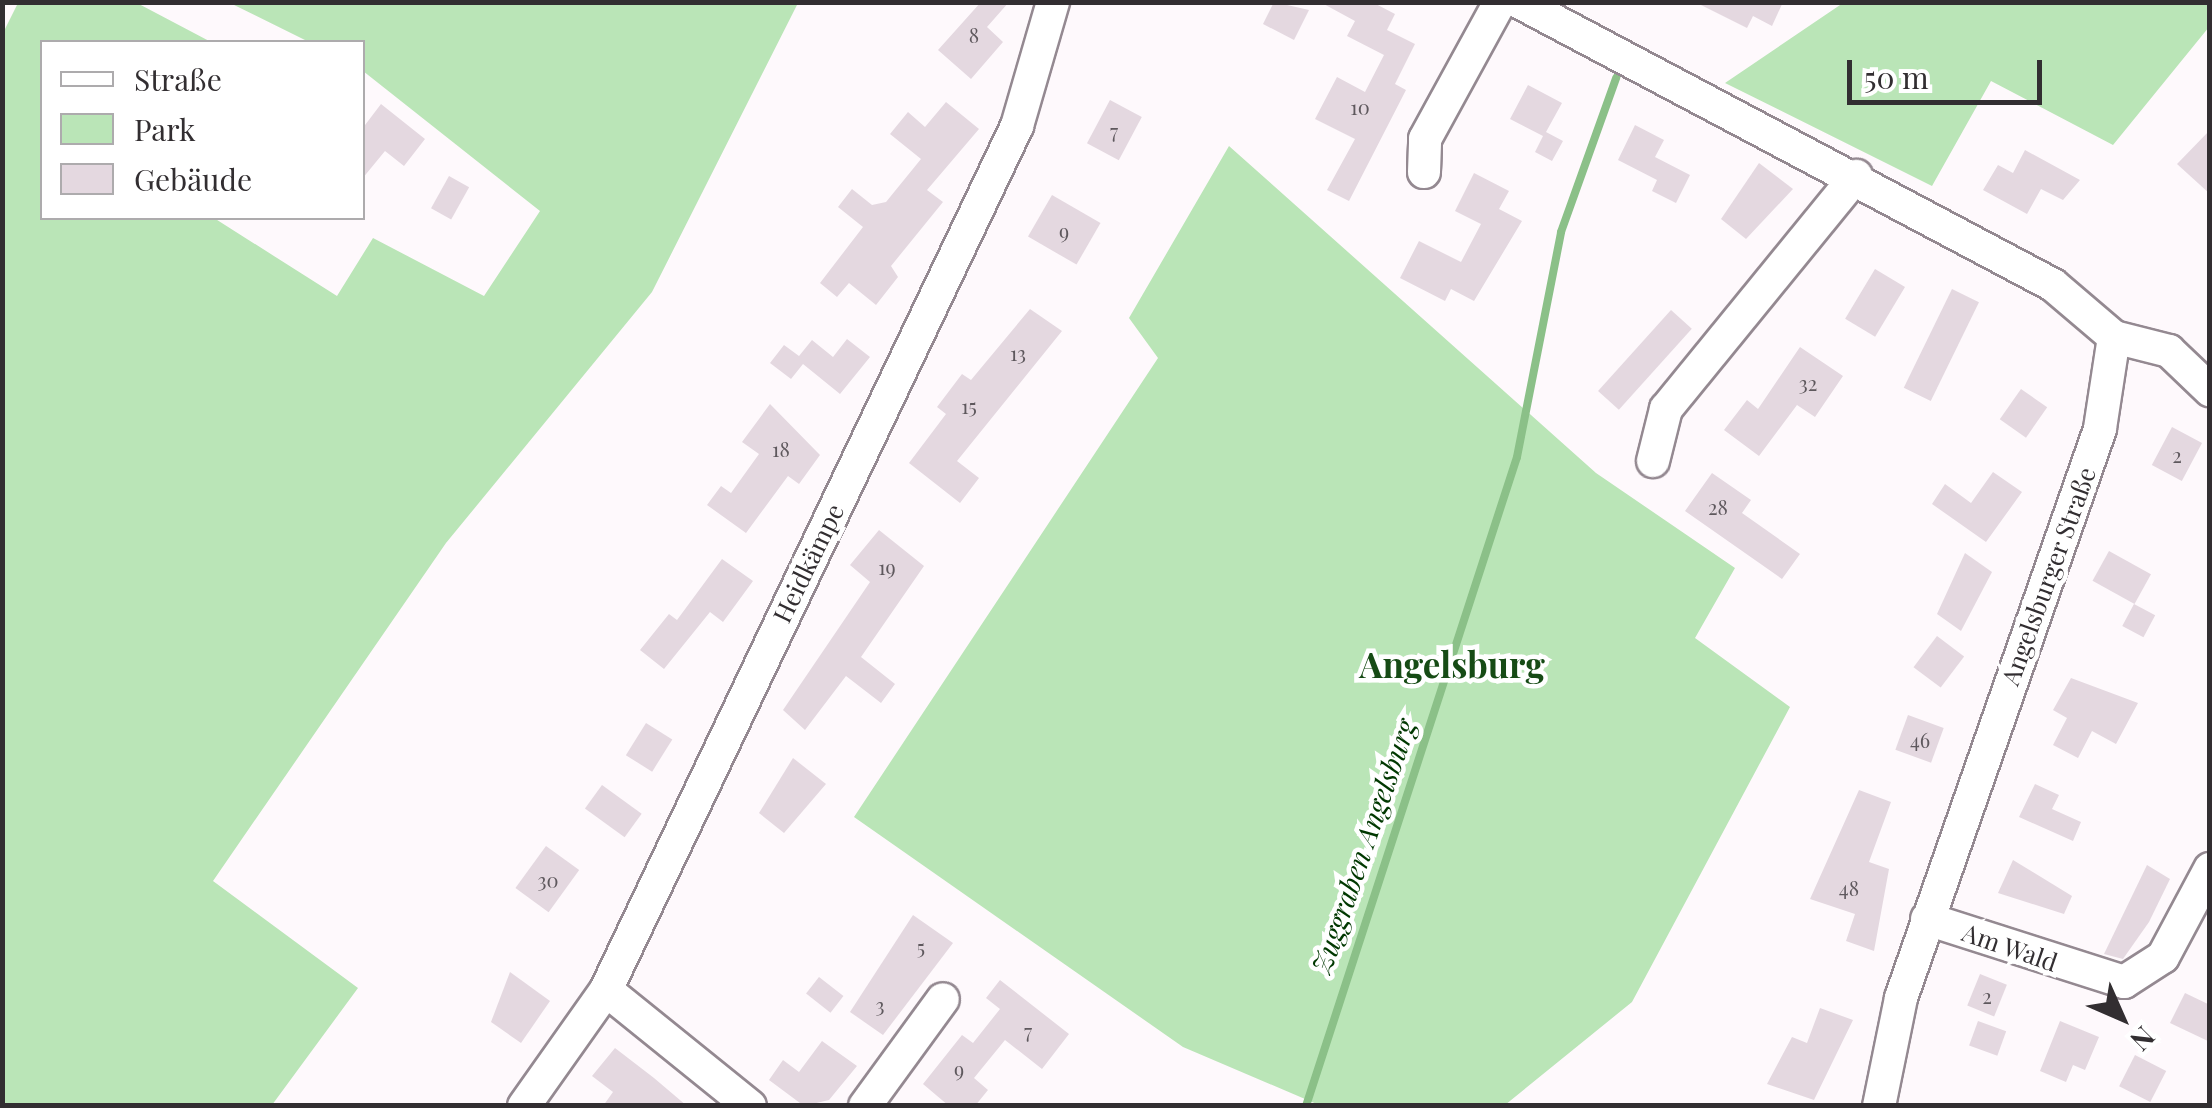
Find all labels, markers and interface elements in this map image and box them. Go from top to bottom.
house number: 8 [969,22,979,46]
legend [40,40,365,220]
scale bar [1852,40,2047,102]
text: 50 m [1864,57,1929,97]
text: Straße [134,59,222,99]
house number: 10 [1350,94,1370,118]
text: Park [134,109,196,149]
house number: 7 [1110,118,1118,142]
text: Gebäude [134,159,252,199]
house number: 9 [1059,218,1069,242]
house number: 13 [1010,340,1026,364]
house number: 32 [1799,370,1817,394]
house number: 15 [961,393,977,417]
house number: 18 [772,436,790,460]
house number: 2 [2172,442,2182,466]
street label: Angelsburger Straße [1995,463,2101,689]
house number: 28 [1708,494,1728,518]
street label: Heidkämpe [766,499,850,627]
house number: 19 [878,554,896,578]
district label: Angelsburg [1359,643,1545,685]
water label: Zuggraben Angelsburg [1304,715,1422,977]
house number: 46 [1910,727,1930,751]
house number: 30 [537,867,559,891]
house number: 48 [1839,875,1859,899]
street label: Am Wald [1958,917,2062,977]
house number: 5 [917,934,925,958]
north arrow [2072,968,2172,1068]
house number: 2 [1982,983,1992,1007]
house number: 3 [875,992,885,1016]
house number: 7 [1024,1018,1032,1042]
text: N [2123,1019,2164,1060]
house number: 9 [954,1056,964,1080]

